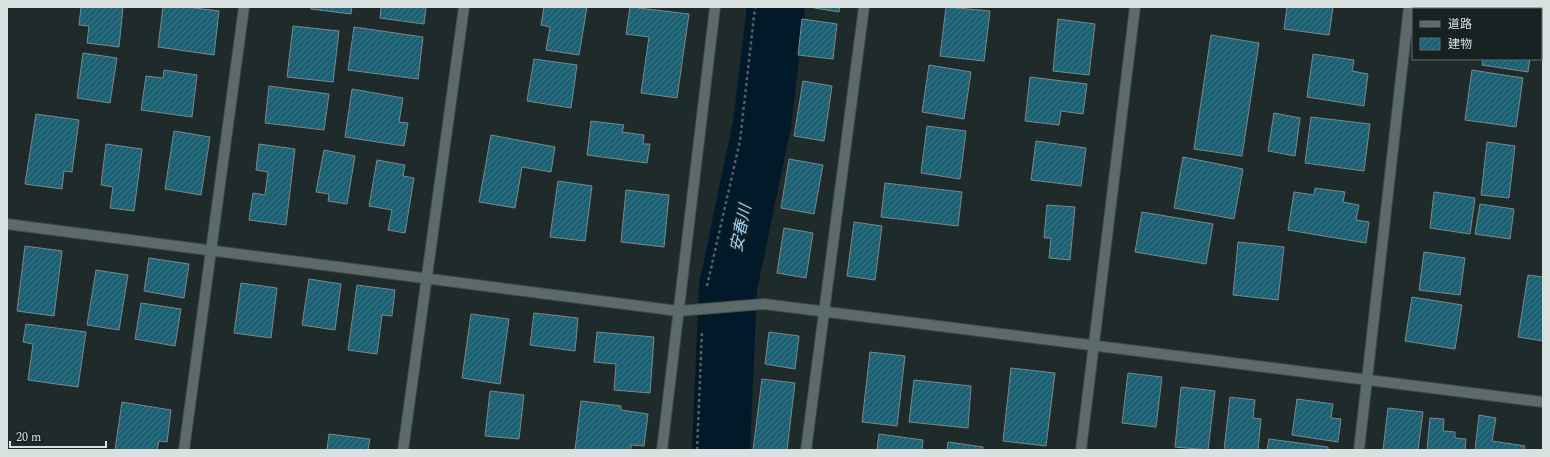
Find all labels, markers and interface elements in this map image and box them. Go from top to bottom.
legend [1412,8,1542,60]
text: 道路 [1448,15,1472,34]
text: 建物 [1448,35,1472,54]
water label: 安春川 [724,200,758,254]
scale bar [10,423,106,449]
text: 20 m [16,428,41,447]

